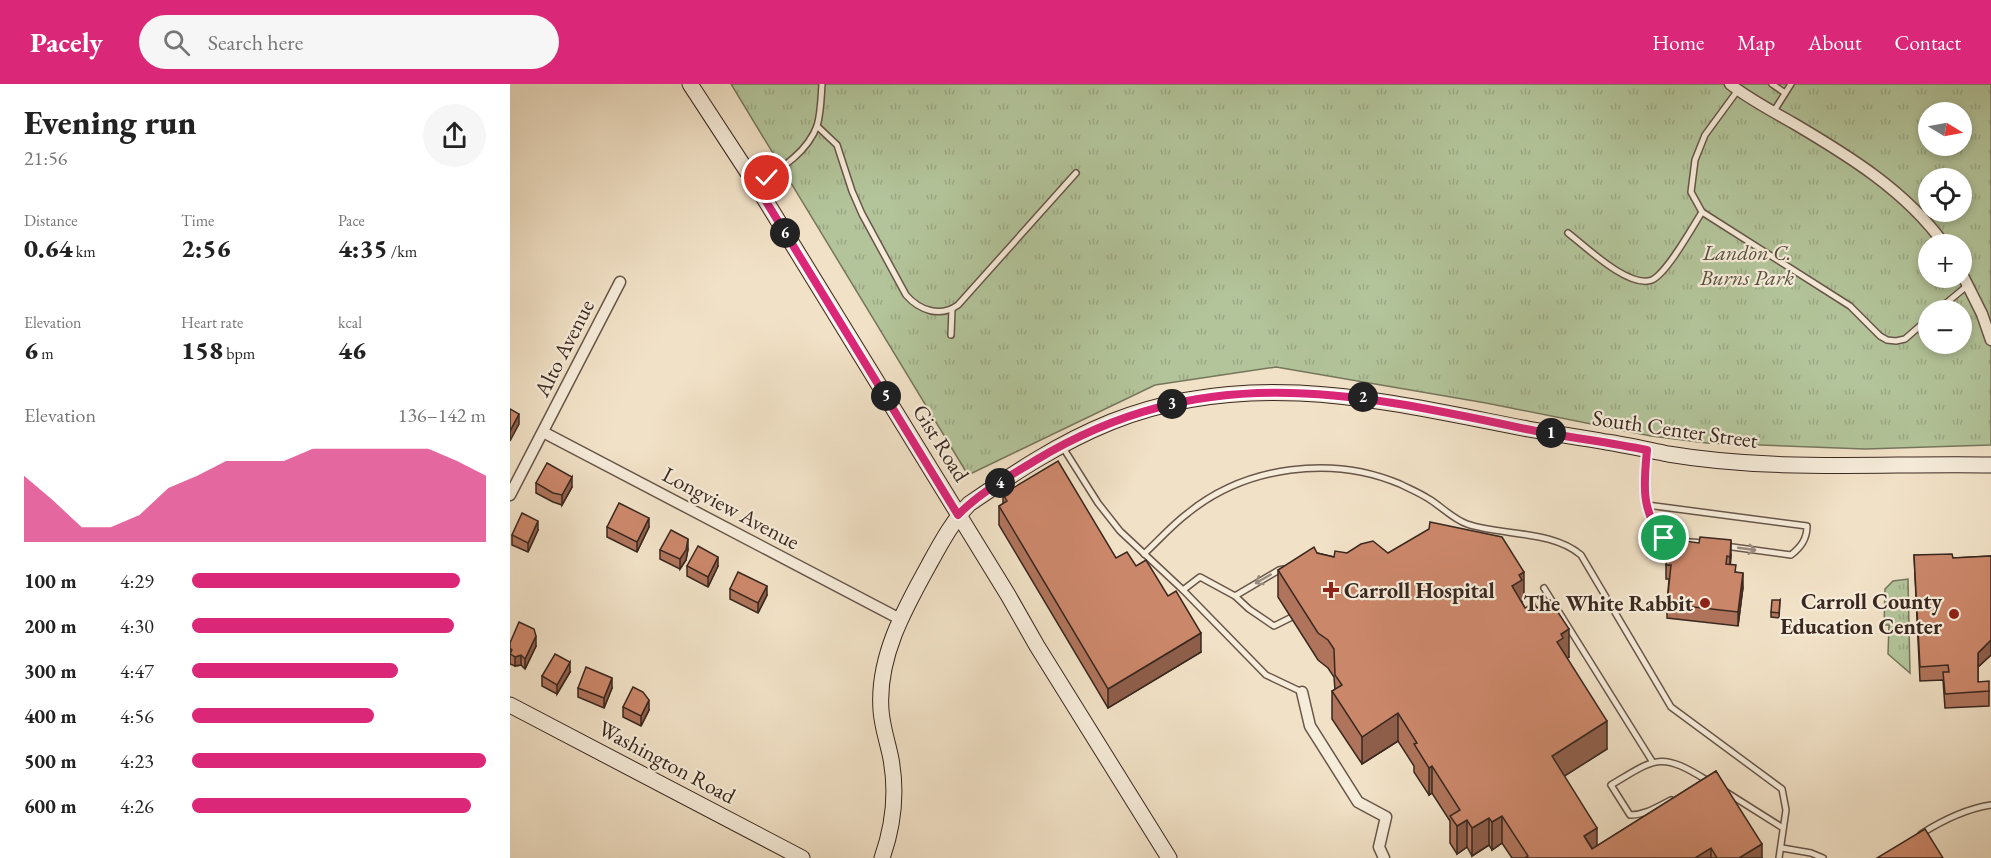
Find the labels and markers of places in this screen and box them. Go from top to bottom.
pin [741,152,792,203]
pin: 6 [770,218,800,248]
pin: 5 [871,381,901,411]
pin: 2 [1348,382,1378,412]
pin: 3 [1157,389,1187,419]
pin: 1 [1536,418,1566,448]
pin: 4 [985,468,1015,498]
pin [1638,512,1689,563]
place label: Carroll Hospital [1344,576,1495,605]
marker: Carroll Hospital [1322,581,1340,599]
place label: Carroll County Education Center [1780,587,1943,641]
place label: The White Rabbit [1523,589,1694,618]
marker: The White Rabbit [1698,596,1712,610]
marker: Carroll County Education Center [1947,607,1961,621]

